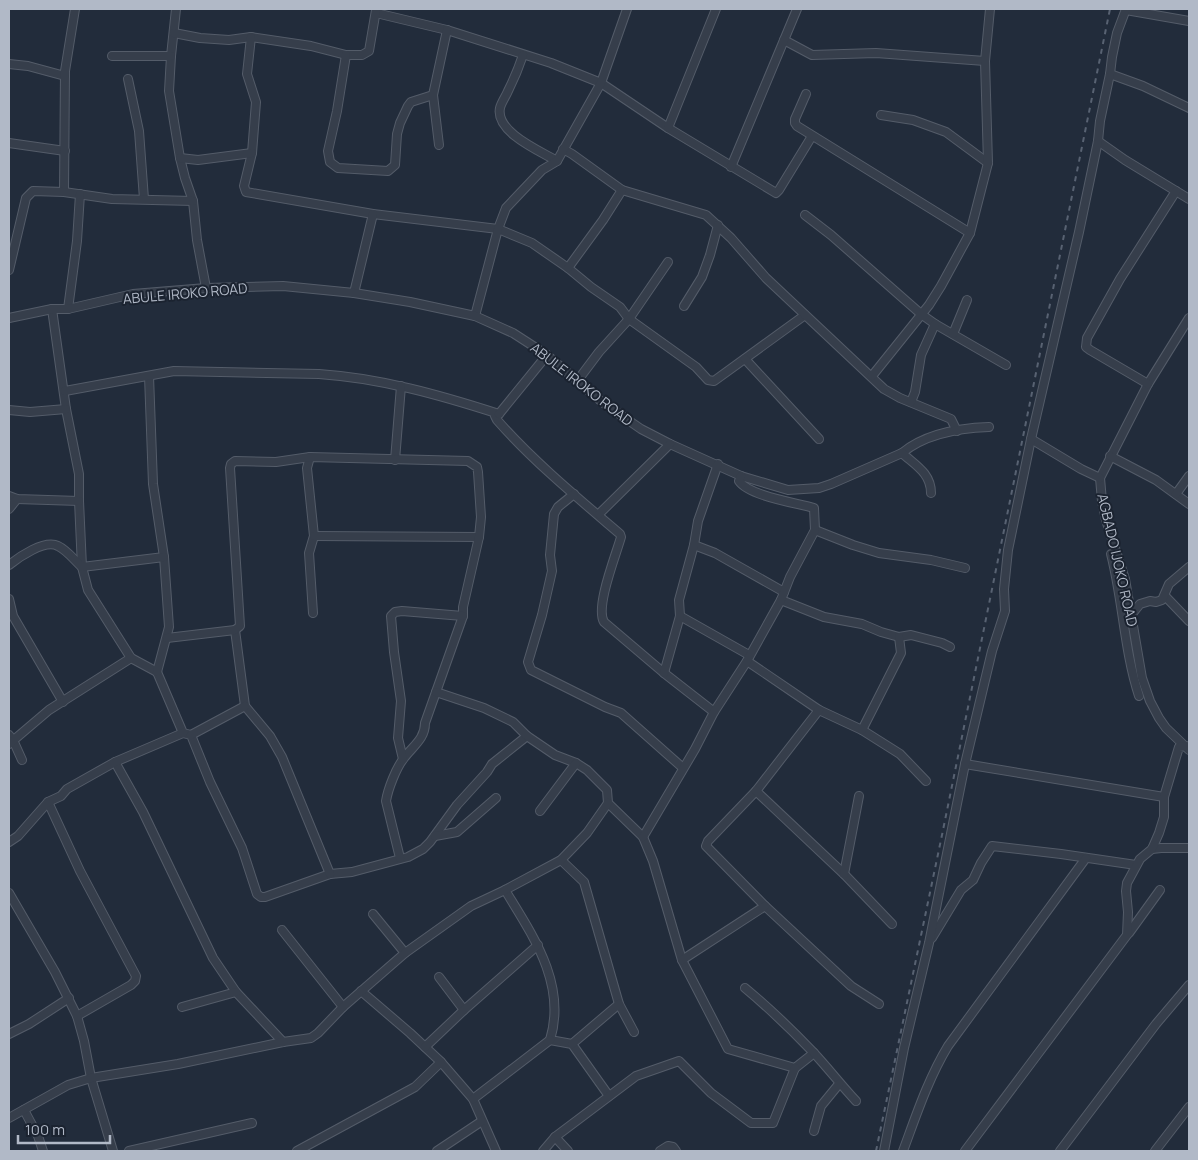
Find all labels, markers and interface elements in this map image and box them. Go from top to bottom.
street label: ABULE IROKO ROAD [122,278,248,308]
street label: ABULE IROKO ROAD [527,338,637,430]
street label: AGBADO IJOKO ROAD [1093,492,1143,628]
scale bar [18,1112,110,1144]
text: 100 m [25,1119,65,1140]

